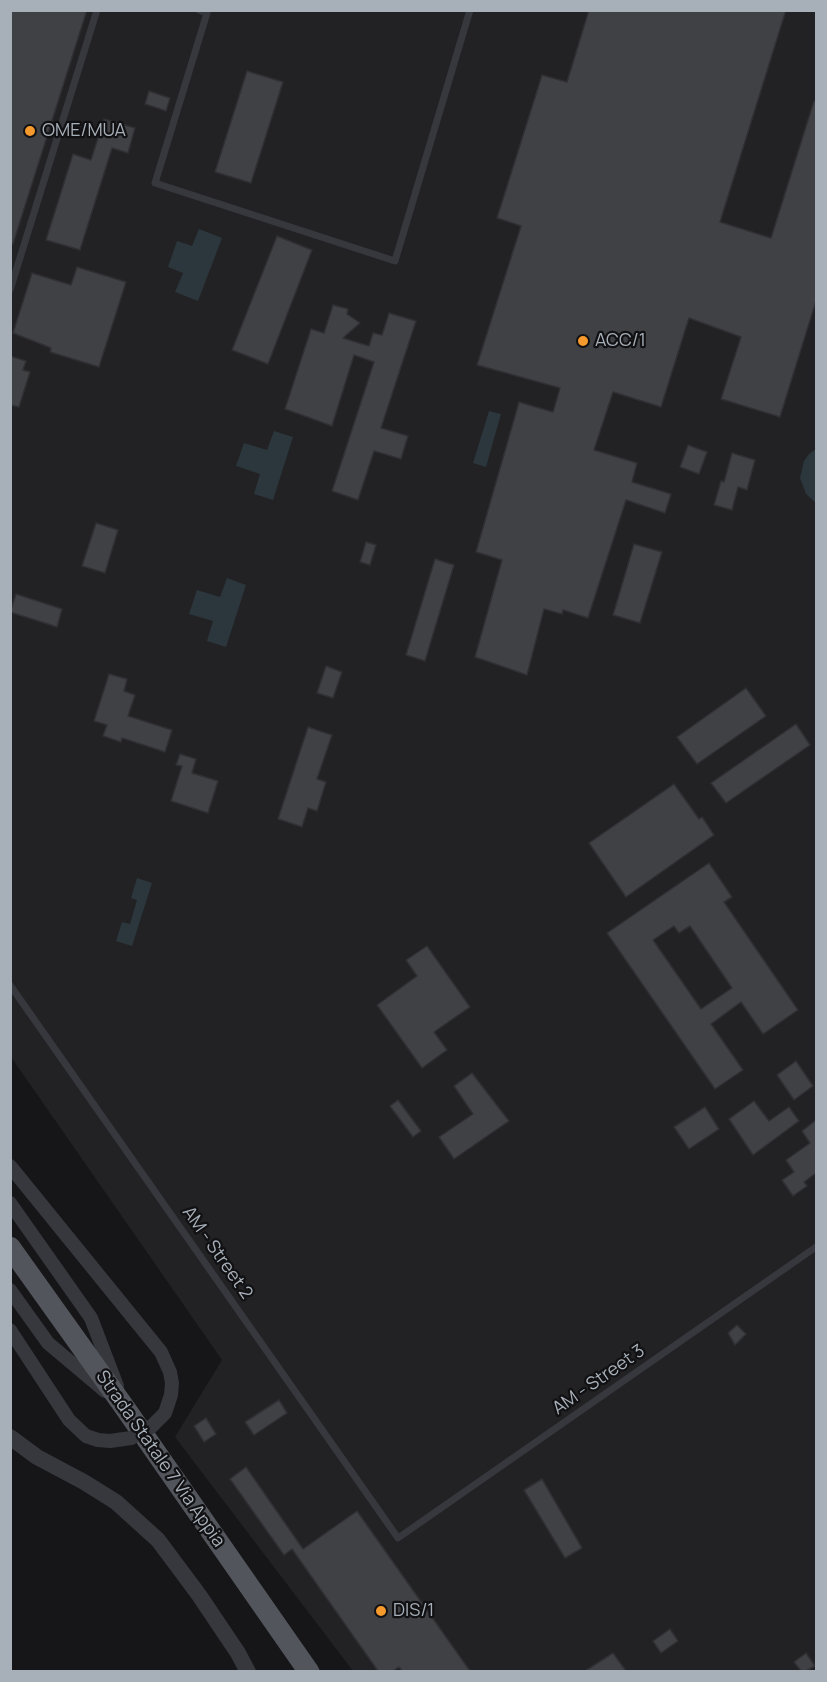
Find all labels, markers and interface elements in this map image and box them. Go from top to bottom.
place label: OME/MUA [42,120,126,142]
marker: OME/MUA [23,124,37,138]
place label: ACC/1 [595,330,646,352]
marker: ACC/1 [576,334,590,348]
street label: AM - Street 2 [177,1203,257,1303]
street label: AM - Street 3 [549,1340,649,1420]
street label: Strada Statale 7 Via Appia [91,1367,229,1551]
place label: DIS/1 [393,1600,434,1622]
marker: DIS/1 [374,1604,388,1618]

